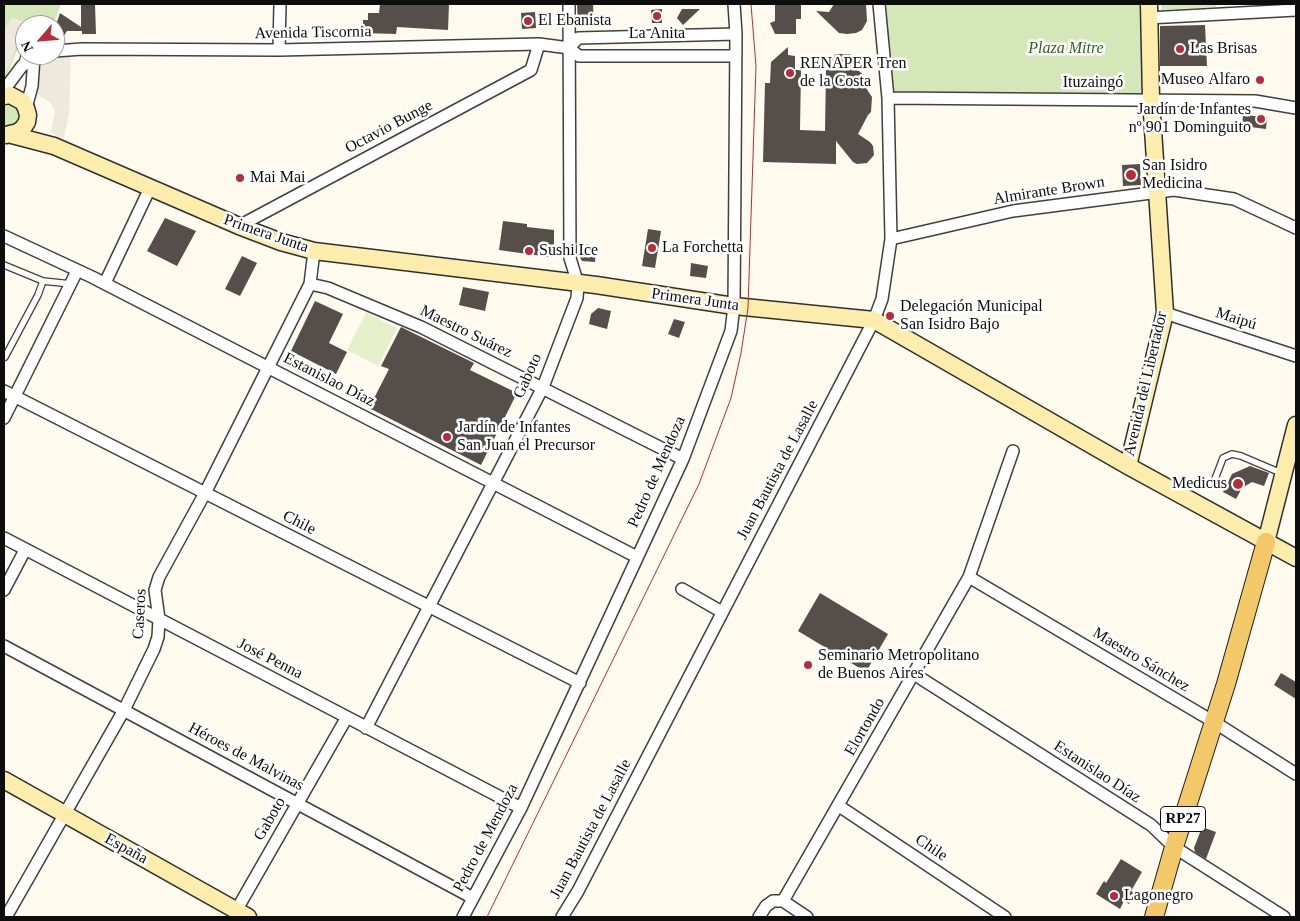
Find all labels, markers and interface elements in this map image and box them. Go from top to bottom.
marker: La Anita [651,10,663,22]
place label: El Ebanista [538,11,611,31]
north arrow [15,15,65,65]
marker: El Ebanista [522,15,534,27]
street label: Avenida Tiscornia [254,22,372,44]
place label: La Anita [629,24,685,44]
text: N [18,39,36,54]
park label: Plaza Mitre [1028,39,1104,59]
place label: Las Brisas [1190,39,1257,59]
marker: Las Brisas [1174,43,1186,55]
place label: RENAPER Tren de la Costa [800,54,907,92]
marker: RENAPER Tren de la Costa [784,67,796,79]
place label: Museo Alfaro [1161,70,1250,90]
street label: Ituzaingó [1063,73,1123,93]
marker: Museo Alfaro [1254,74,1266,86]
street label: Octavio Bunge [342,96,436,158]
place label: Jardín de Infantes nº 901 Dominguito [1129,100,1251,138]
marker: Jardín de Infantes nº 901 Dominguito [1255,113,1267,125]
place label: San Isidro Medicina [1142,156,1207,194]
place label: Mai Mai [250,168,306,188]
marker: San Isidro Medicina [1124,168,1138,182]
marker: Mai Mai [234,172,246,184]
street label: Almirante Brown [992,173,1106,209]
street label: Primera Junta [221,211,311,257]
place label: La Forchetta [662,238,743,258]
place label: Sushi Ice [539,241,598,261]
marker: La Forchetta [646,242,658,254]
marker: Sushi Ice [523,245,535,257]
street label: Primera Junta [650,284,740,316]
place label: Delegación Municipal San Isidro Bajo [900,297,1043,335]
street label: Maestro Suárez [417,301,515,363]
street label: Maipú [1213,303,1259,335]
marker: Delegación Municipal San Isidro Bajo [884,310,896,322]
street label: Avenida del Libertador [1120,310,1172,458]
street label: Estanislao Díaz [280,349,378,411]
street label: Gaboto [510,351,546,401]
street label: Juan Bautista de Lasalle [733,397,823,543]
street label: Pedro de Mendoza [624,413,690,531]
place label: Jardín de Infantes San Juan el Precursor [457,418,595,456]
marker: Jardín de Infantes San Juan el Precursor [441,431,453,443]
place label: Medicus [1172,474,1227,494]
marker: Medicus [1231,477,1245,491]
street label: Chile [279,507,319,539]
street label: Caseros [129,588,151,640]
street label: Maestro Sánchez [1089,624,1193,696]
street label: José Penna [234,634,306,684]
place label: Seminario Metropolitano de Buenos Aires [818,646,979,684]
marker: Seminario Metropolitano de Buenos Aires [802,659,814,671]
street label: Elortondo [841,694,889,760]
street label: Héroes de Malvinas [185,718,307,796]
street label: Estanislao Díaz [1050,737,1144,807]
street label: Juan Bautista de Lasalle [546,756,636,902]
street label: Pedro de Mendoza [449,781,523,895]
street label: Gaboto [250,794,290,844]
road number: RP27 [1160,806,1206,832]
street label: España [101,829,151,869]
street label: Chile [911,830,951,866]
place label: Lagonegro [1124,886,1193,906]
marker: Lagonegro [1108,890,1120,902]

